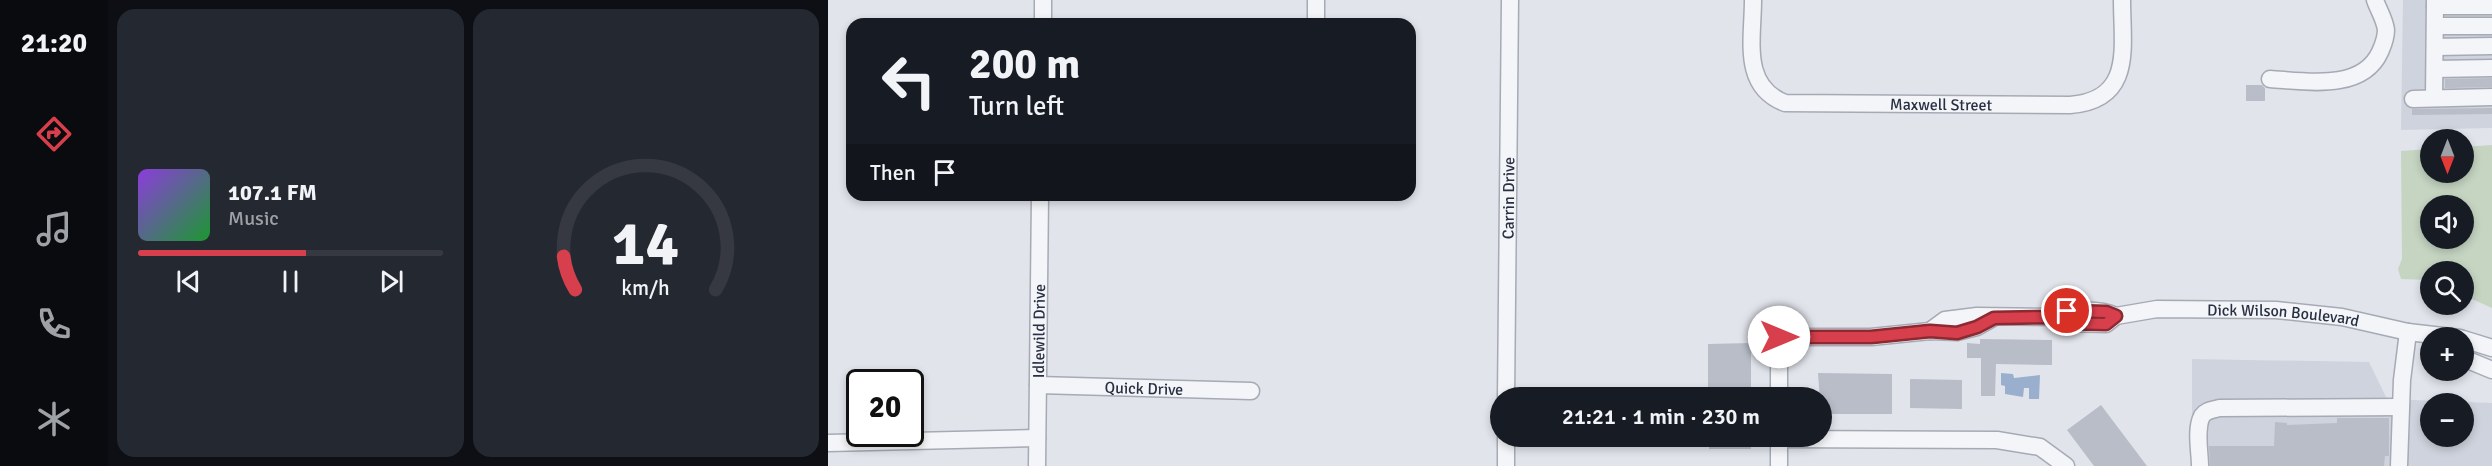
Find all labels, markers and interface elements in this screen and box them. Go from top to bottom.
text: 21:20 [21,27,87,60]
text: 200 m [969,39,1080,90]
icon: left [870,42,948,120]
text: Turn left [969,90,1064,123]
street label: Maxwell Street [1890,95,1993,115]
icon: directions [33,113,75,155]
north arrow [2420,129,2474,183]
map controls [2420,129,2474,447]
icon: arrive [928,156,961,189]
street label: Carrin Drive [1499,157,1519,239]
text: Then [870,159,916,186]
text: 107.1 FM [228,179,317,206]
button: sound [2420,195,2474,249]
text: 14 [612,205,679,282]
text: Music [228,206,279,231]
icon: music [33,208,75,250]
button: search [2420,261,2474,315]
icon: previous [172,265,205,298]
icon: pause [274,265,307,298]
icon: next [375,265,408,298]
text: km/h [621,275,670,301]
street label: Idlewild Drive [1029,284,1050,378]
pin [2041,285,2092,336]
icon: arrive [2050,294,2083,327]
street label: Dick Wilson Boulevard [2207,300,2361,332]
icon: phone [33,303,75,345]
position arrow [1747,305,1811,369]
button: + [2420,327,2474,381]
speed limit sign: 20 [846,369,924,447]
street label: Quick Drive [1104,378,1183,400]
button: − [2420,393,2474,447]
icon: climate [33,398,75,440]
text: 21:21 · 1 min · 230 m [1562,403,1760,430]

